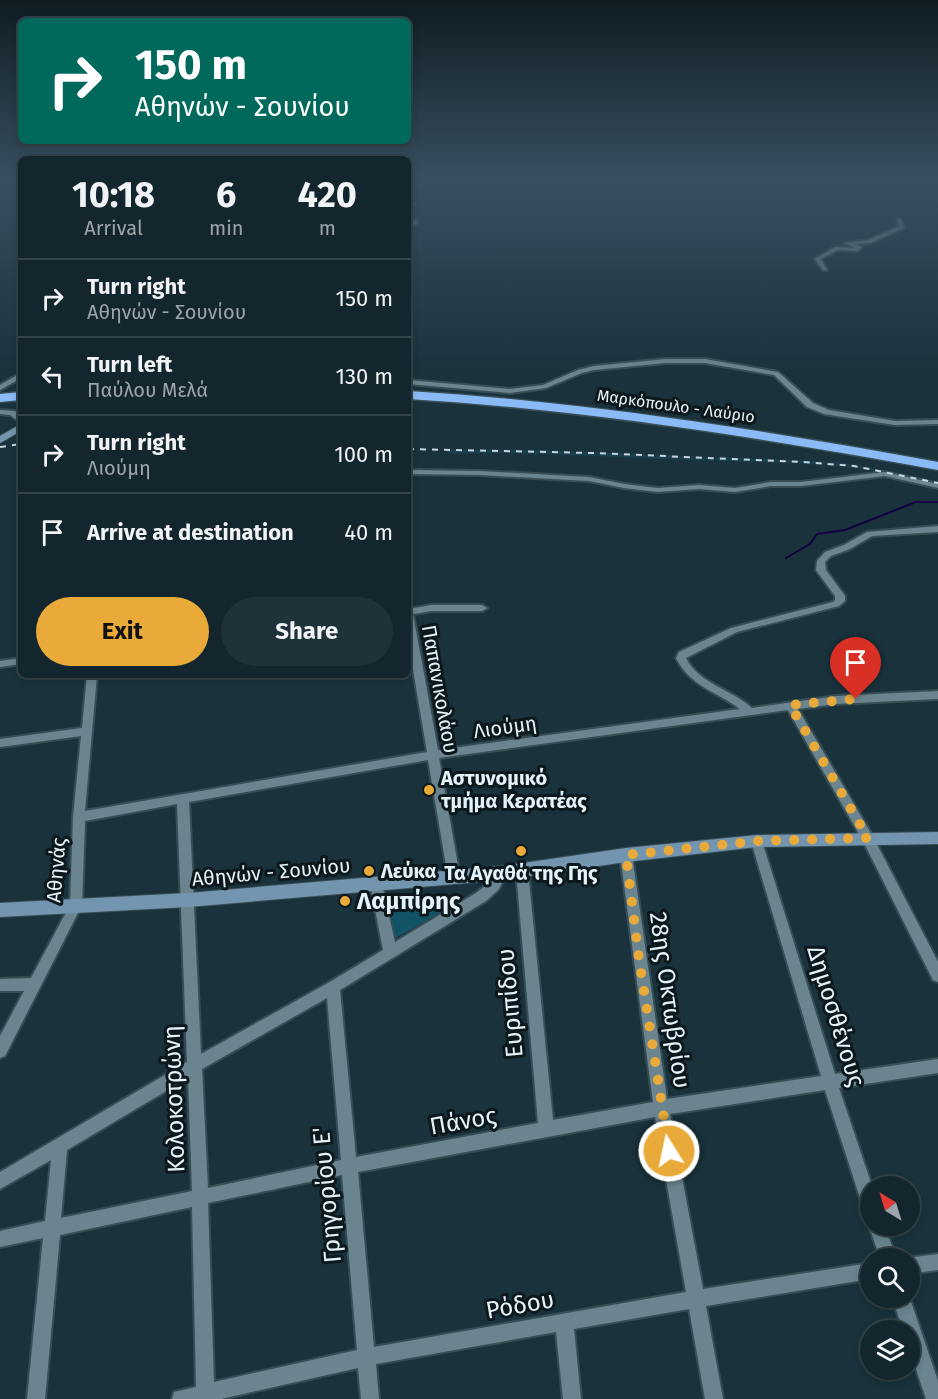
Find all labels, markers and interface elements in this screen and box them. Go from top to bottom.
text: 150 m [135,40,247,90]
icon: right [36,42,114,120]
text: Αθηνών - Σουνίου [135,91,350,123]
text: 10:18 [72,173,155,217]
text: 6 [216,173,236,217]
text: 420 [298,173,357,217]
text: Arrival [84,216,143,240]
text: min [209,216,244,240]
text: m [319,216,336,240]
text: Turn right [87,273,186,300]
icon: right [36,282,69,315]
text: 150 m [335,285,393,312]
text: Αθηνών - Σουνίου [87,300,246,324]
text: Turn left [87,351,172,378]
icon: left [36,360,69,393]
text: 130 m [336,363,393,390]
text: Παύλου Μελά [87,378,208,402]
street label: Μαρκόπουλο - Λαύριο [596,386,756,426]
text: Turn right [87,429,186,456]
icon: right [36,438,69,471]
text: 100 m [334,441,393,468]
text: Λιούμη [87,456,151,480]
icon: arrive [36,516,69,549]
text: Arrive at destination [87,519,294,546]
text: 40 m [344,519,393,546]
button: Exit [36,597,209,666]
button: Share [221,597,393,666]
street label: Παπανικολάου [417,623,463,755]
pin [830,637,881,699]
icon: arrive [839,646,872,679]
street label: Λιούμη [472,711,538,743]
place label: Αστυνομικό τμήμα Κερατέας [440,766,587,813]
marker: Αστυνομικό τμήμα Κερατέας [422,783,436,797]
street label: Αθηνάς [41,837,71,903]
marker: Τα Αγαθά της Γης [514,844,528,858]
street label: Αθηνών - Σουνίου [191,853,351,891]
place label: Λεύκα [380,859,436,883]
place label: Τα Αγαθά της Γης [444,861,598,885]
marker: Λεύκα [362,864,376,878]
place label: Λαμπίρης [356,887,461,915]
marker: Λαμπίρης [338,894,352,908]
street label: 28ης Οκτωβρίου [644,910,696,1090]
street label: Δημοσθένους [801,942,871,1090]
street label: Ευριπίδου [491,947,529,1059]
street label: Κολοκοτρώνη [157,1025,191,1173]
street label: Πάνος [428,1101,498,1141]
position arrow [637,1119,701,1183]
street label: Γρηγορίου Ε' [307,1126,347,1264]
north arrow [860,1176,920,1236]
map controls [860,1176,920,1380]
button: search [860,1248,920,1308]
street label: Ρόδου [484,1285,556,1325]
button: layers [860,1320,920,1380]

